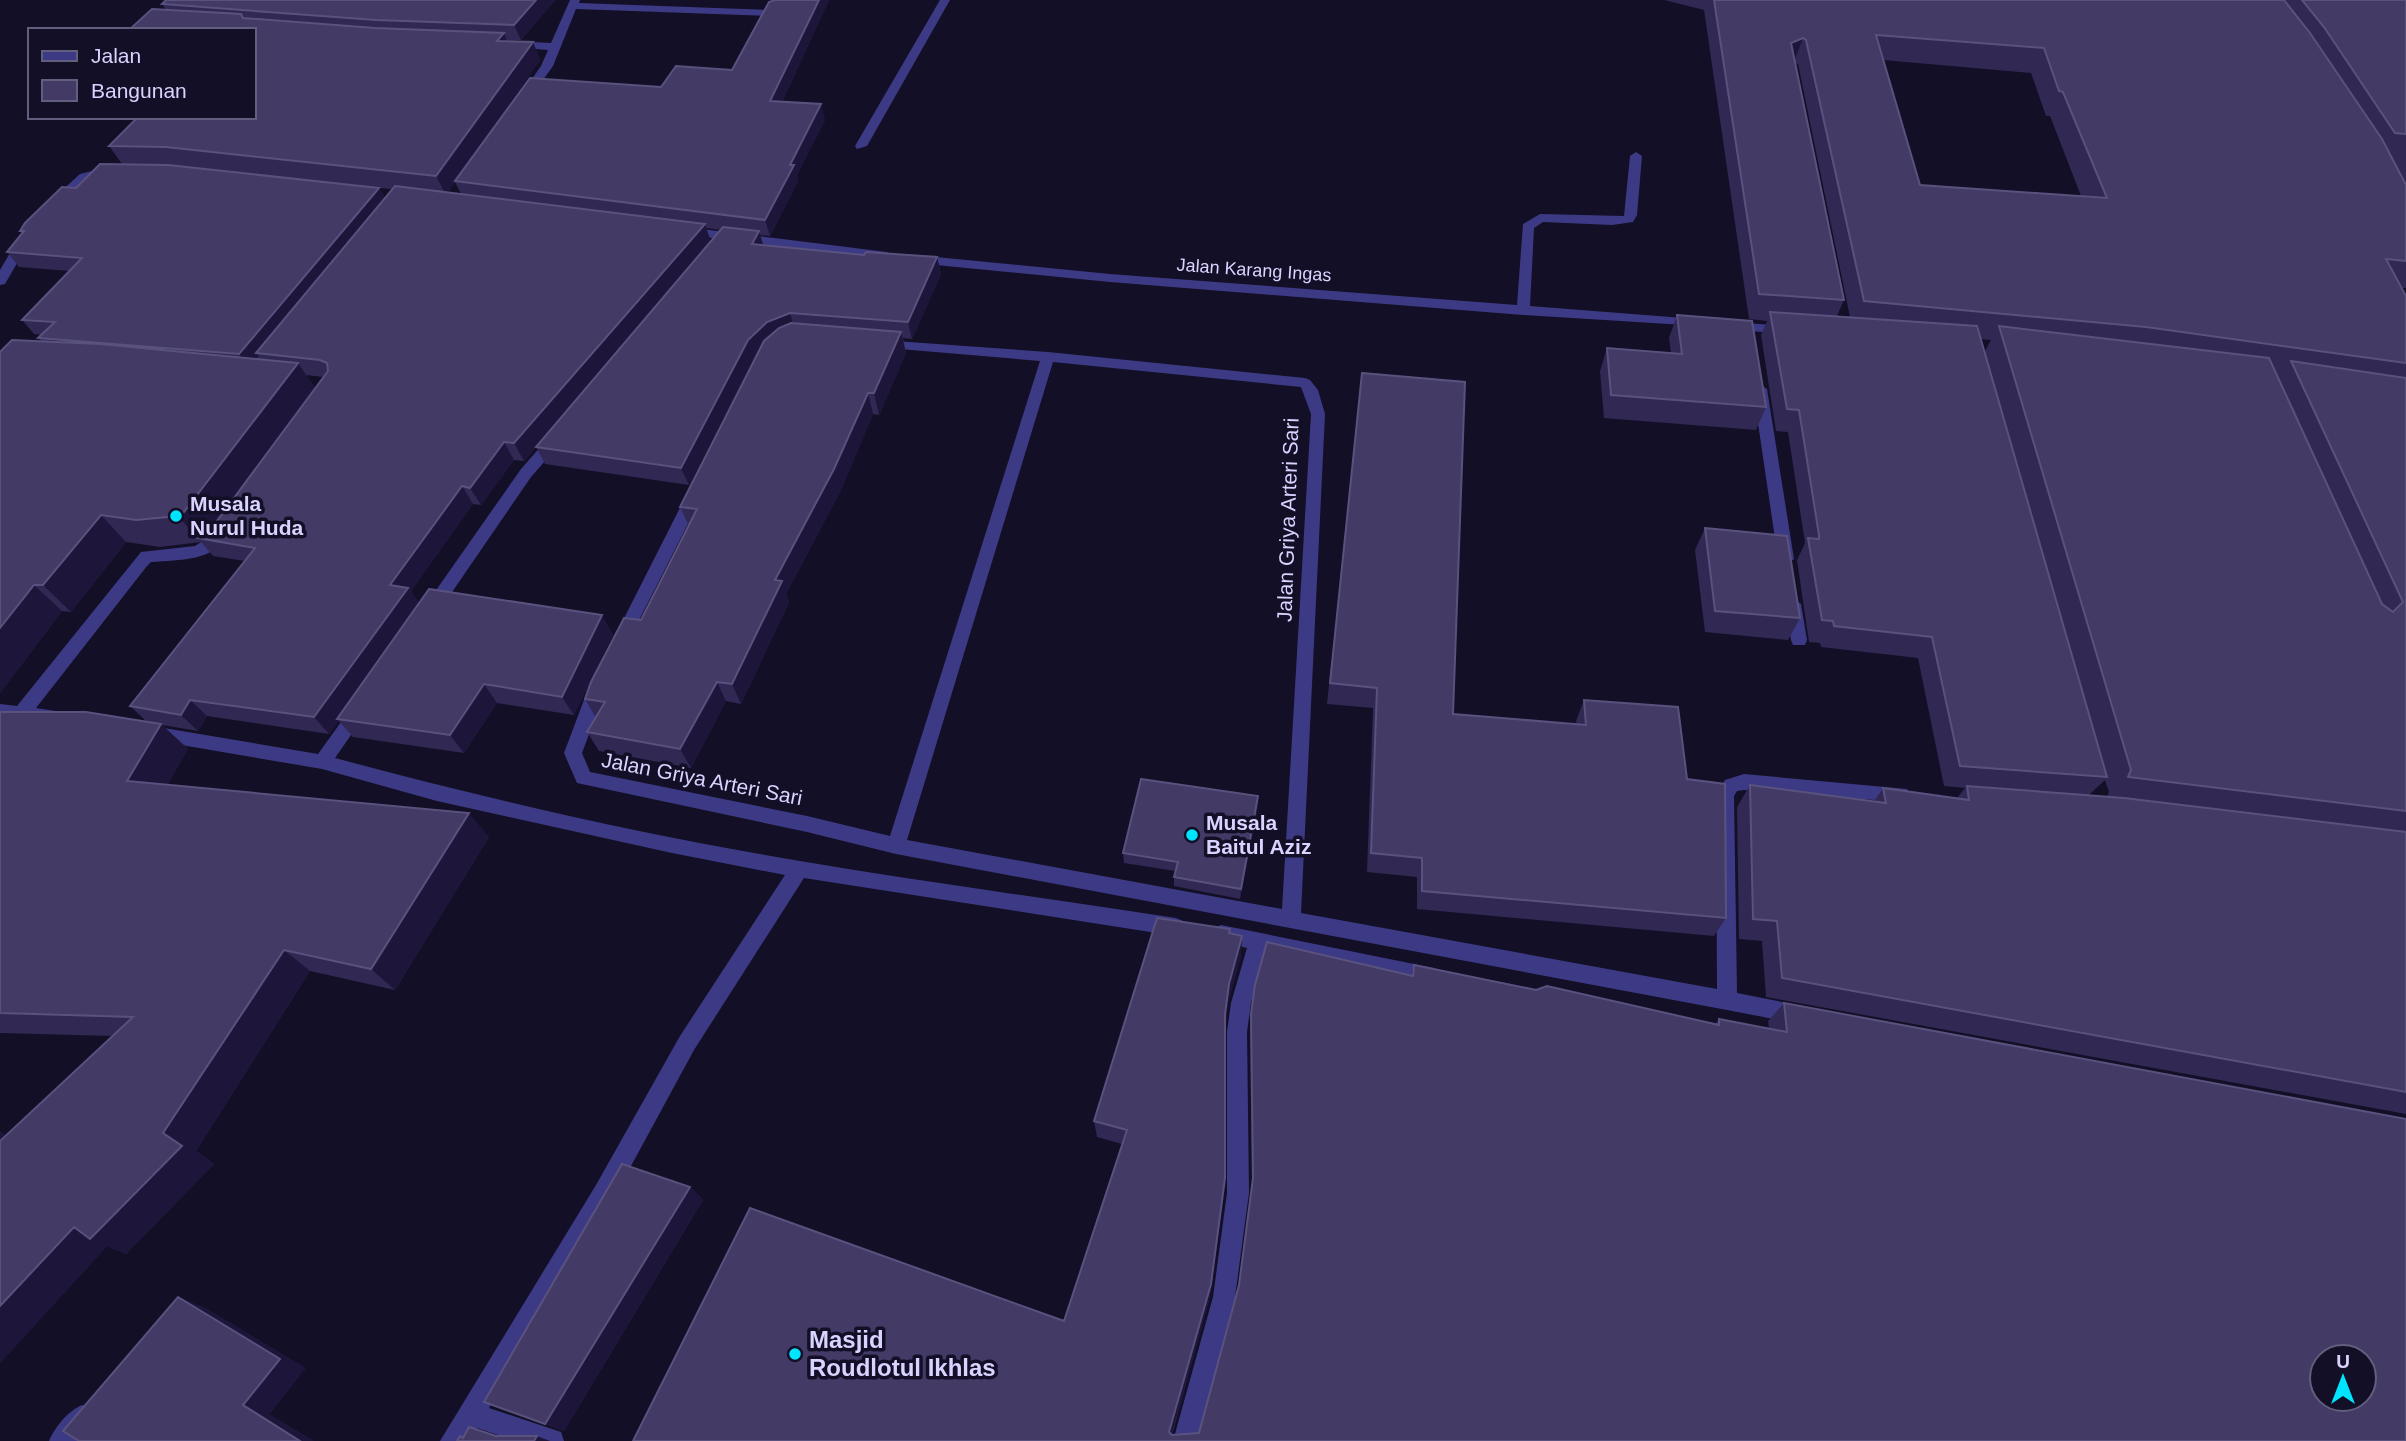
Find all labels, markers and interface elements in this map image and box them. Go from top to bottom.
legend [28,28,256,119]
text: Jalan [91,44,141,67]
text: Bangunan [91,79,187,102]
street label: Jalan Karang Ingas [1176,255,1332,285]
street label: Jalan Griya Arteri Sari [1272,418,1303,622]
place label: Musala Nurul Huda [190,492,303,539]
marker: Musala Nurul Huda [168,508,184,524]
street label: Jalan Griya Arteri Sari [600,748,805,809]
place label: Musala Baitul Aziz [1206,811,1311,858]
marker: Musala Baitul Aziz [1184,827,1200,843]
place label: Masjid Roudlotul Ikhlas [809,1326,996,1381]
north arrow [2308,1343,2378,1413]
marker: Masjid Roudlotul Ikhlas [787,1346,803,1362]
text: U [2336,1351,2350,1372]

